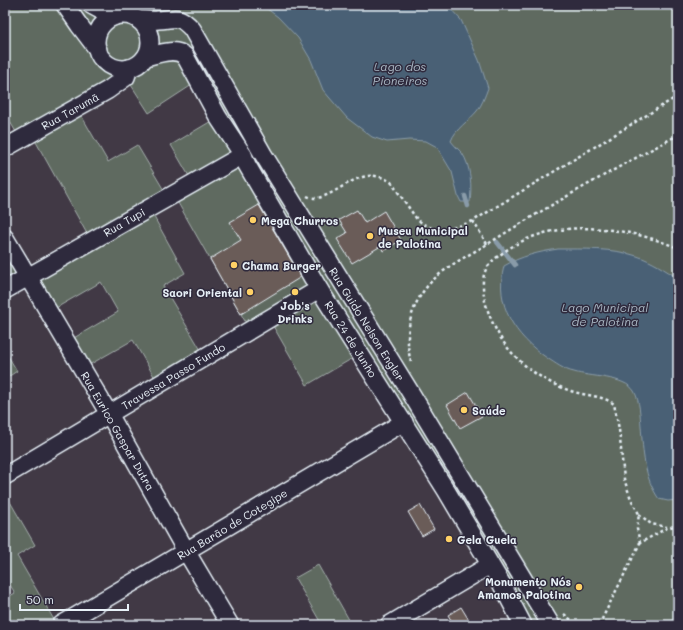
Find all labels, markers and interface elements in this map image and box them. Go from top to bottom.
water label: Lago dos Pioneiros [373,58,428,88]
street label: Rua Tarumã [39,89,102,133]
street label: Rua Tupi [100,204,148,240]
place label: Mega Churros [261,213,339,228]
marker: Mega Churros [248,215,258,225]
place label: Museu Municipal de Palotina [378,223,468,251]
marker: Museu Municipal de Palotina [365,231,375,241]
place label: Chama Burger [242,258,321,273]
marker: Chama Burger [229,260,239,270]
street label: Rua Guido Nelson Engler [326,264,408,384]
place label: Saori Oriental [162,285,242,300]
marker: Saori Oriental [245,287,255,297]
marker: Job's Drinks [290,287,300,297]
place label: Job's Drinks [277,298,313,326]
street label: Rua 24 de Junho [321,298,381,381]
water label: Lago Municipal de Palotina [562,299,648,329]
street label: Travessa Passo Fundo [118,339,228,413]
street label: Rua Eurico Gaspar Dutra [78,369,158,493]
place label: Saúde [472,403,506,418]
marker: Saúde [459,405,469,415]
street label: Rua Barão de Cotegipe [174,485,290,563]
place label: Gela Guela [457,532,517,547]
marker: Gela Guela [444,534,454,544]
place label: Monumento Nós Amamos Palotina [477,574,571,602]
marker: Monumento Nós Amamos Palotina [574,582,584,592]
scale bar [20,586,128,612]
text: 50 m [26,591,54,607]

